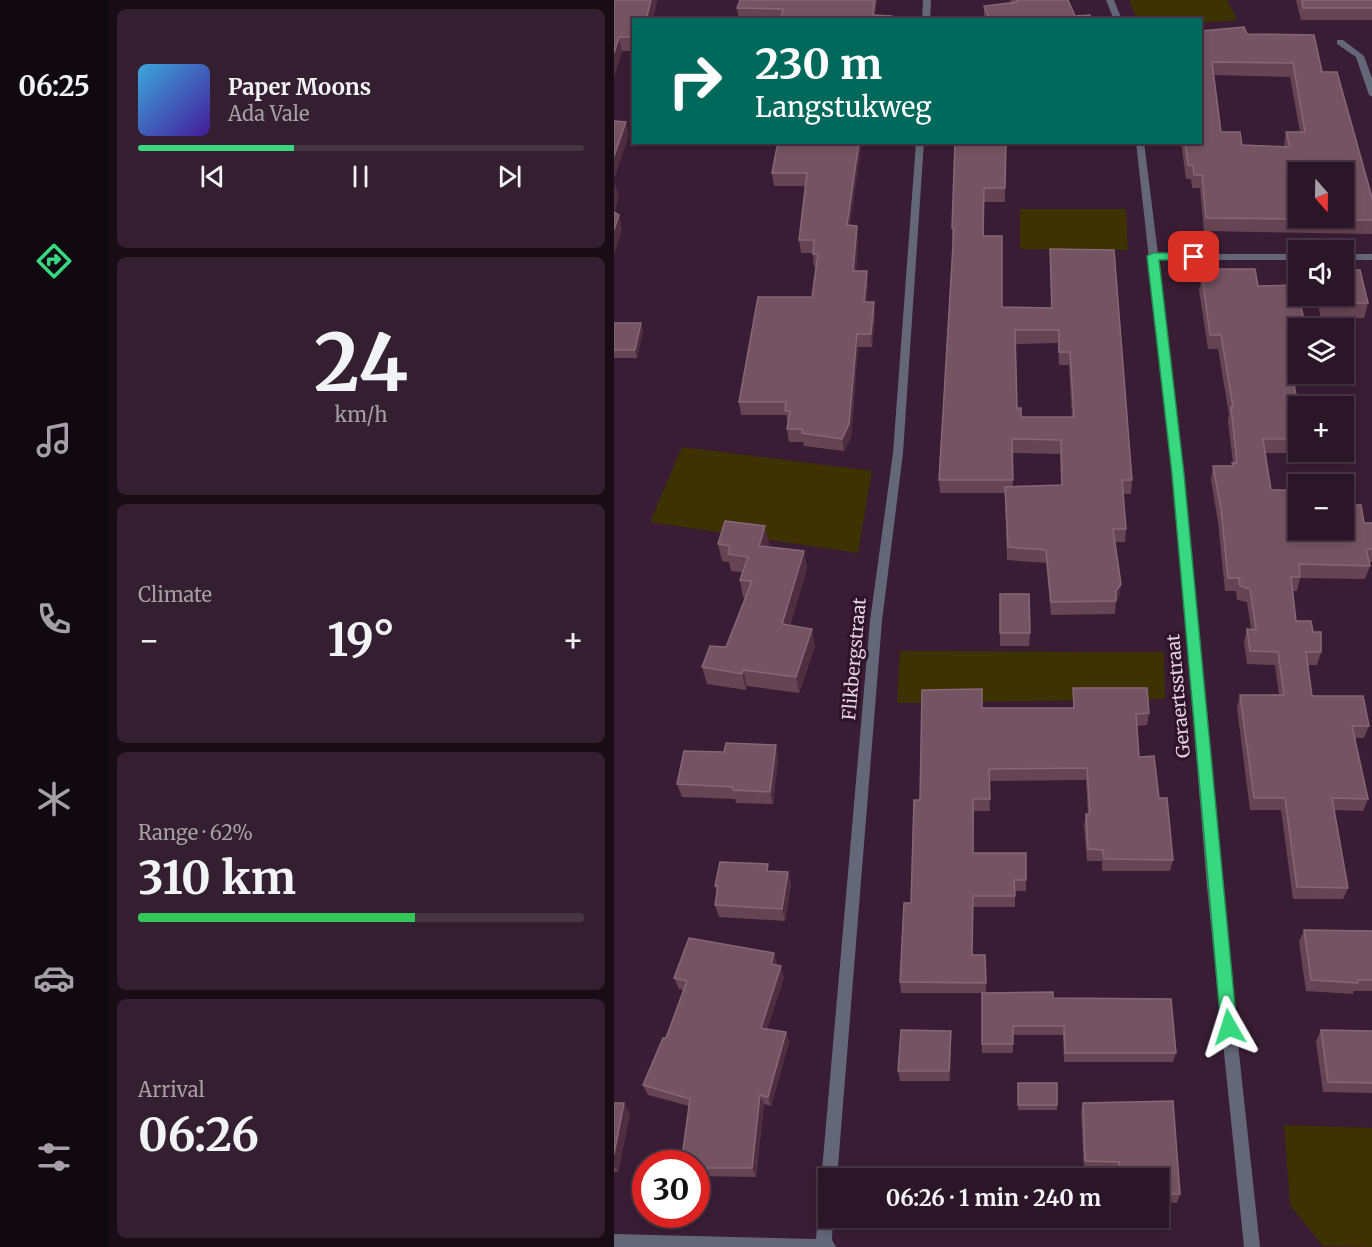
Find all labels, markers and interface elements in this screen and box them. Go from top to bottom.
text: 230 m [755,38,882,90]
icon: right [656,42,734,120]
text: 06:25 [18,69,90,103]
text: Paper Moons [228,73,371,101]
text: Langstukweg [755,90,932,124]
text: Ada Vale [228,101,309,126]
icon: previous [196,160,229,193]
icon: pause [344,160,377,193]
icon: next [493,160,526,193]
north arrow [1288,162,1354,228]
map controls [1288,162,1354,540]
pin [1168,231,1219,282]
icon: directions [33,240,75,282]
icon: arrive [1177,240,1210,273]
button: sound [1288,240,1354,306]
text: 24 [314,314,408,412]
button: layers [1288,318,1354,384]
button: + [1288,396,1354,462]
text: km/h [335,402,387,427]
icon: music [33,419,75,461]
button: − [1288,474,1354,540]
text: Climate [138,582,212,607]
street label: Flikbergstraat [837,597,871,721]
icon: phone [33,598,75,640]
text: 19° [327,612,395,668]
text: − [138,620,160,661]
text: + [562,620,584,661]
street label: Geraertsstraat [1161,633,1195,759]
icon: climate [33,778,75,820]
text: Range · 62% [138,820,253,845]
text: 310 km [138,850,296,906]
icon: car [33,957,75,999]
position arrow [1197,995,1261,1059]
text: Arrival [138,1077,205,1102]
text: 06:26 [138,1107,259,1163]
icon: filters [33,1136,75,1178]
speed limit sign: 30 [632,1150,710,1228]
text: 06:26 · 1 min · 240 m [886,1184,1101,1212]

